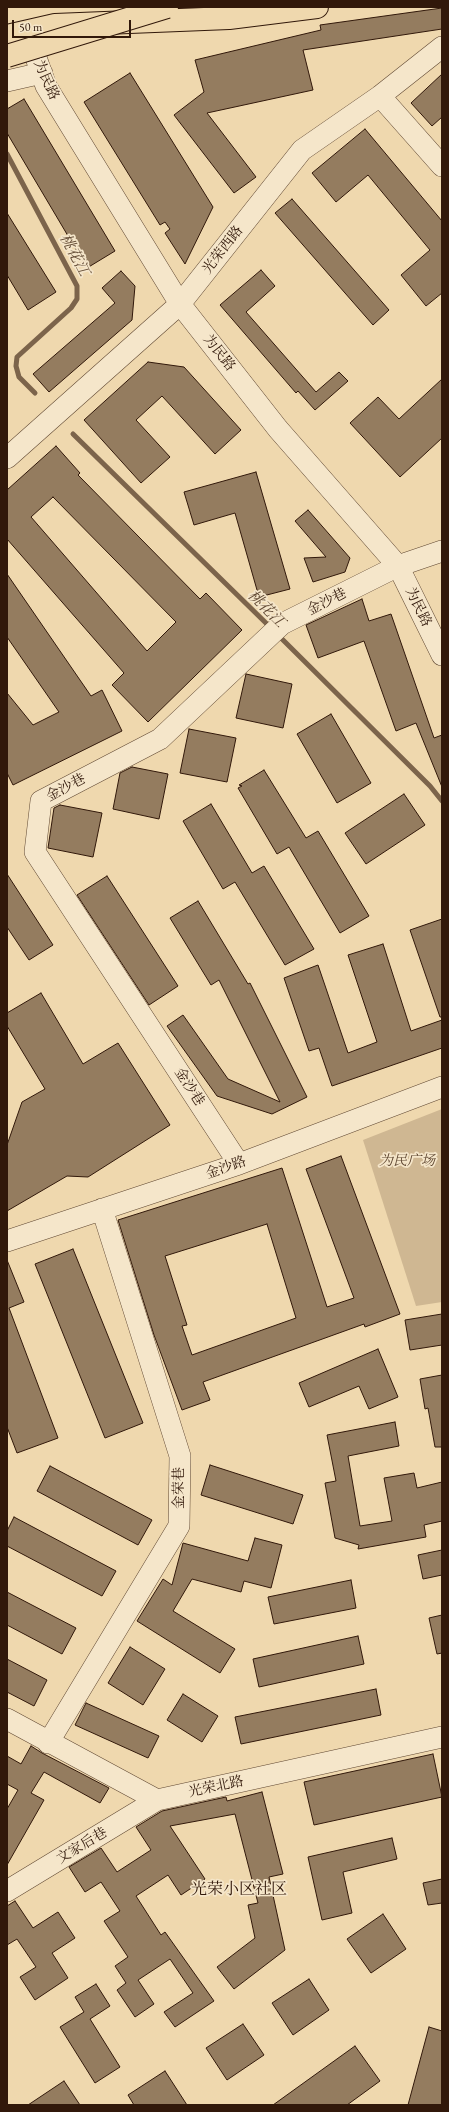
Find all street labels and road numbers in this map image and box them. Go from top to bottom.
street label: 为民路 [30,57,62,103]
street label: 光荣西路 [199,223,247,277]
street label: 为民路 [199,331,239,375]
street label: 为民路 [401,584,435,630]
street label: 金沙巷 [304,585,350,619]
street label: 金沙巷 [44,771,88,805]
street label: 金沙巷 [171,1065,207,1109]
street label: 金沙路 [203,1153,249,1183]
street label: 金荣巷 [171,1467,187,1509]
street label: 光荣北路 [187,1773,245,1801]
street label: 文家后巷 [54,1824,110,1868]

